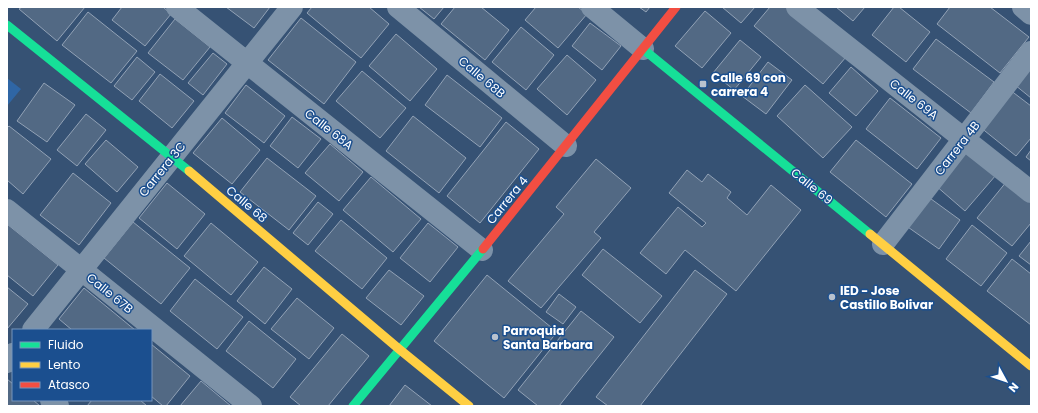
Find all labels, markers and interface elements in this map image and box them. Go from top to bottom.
street label: Calle 68B [455,52,509,102]
place label: Calle 69 con carrera 4 [711,69,786,100]
street label: Calle 69A [886,75,942,123]
marker: Calle 69 con carrera 4 [698,79,708,89]
street label: Calle 68A [301,105,357,153]
street label: Carrera 4B [930,117,984,179]
street label: Carrera 3C [135,138,189,200]
street label: Calle 69 [788,164,836,208]
street label: Carrera 4 [482,172,532,228]
street label: Calle 68 [223,182,271,226]
street label: Calle 67B [83,269,137,317]
place label: IED - Jose Castillo Bolivar [840,282,933,313]
marker: IED - Jose Castillo Bolivar [827,292,837,302]
place label: Parroquia Santa Barbara [503,322,593,353]
legend [12,329,152,401]
marker: Parroquia Santa Barbara [490,332,500,342]
text: Fluido [48,336,84,353]
text: Lento [48,356,81,373]
north arrow [986,361,1026,401]
text: Atasco [48,376,90,393]
text: N [1005,379,1022,396]

